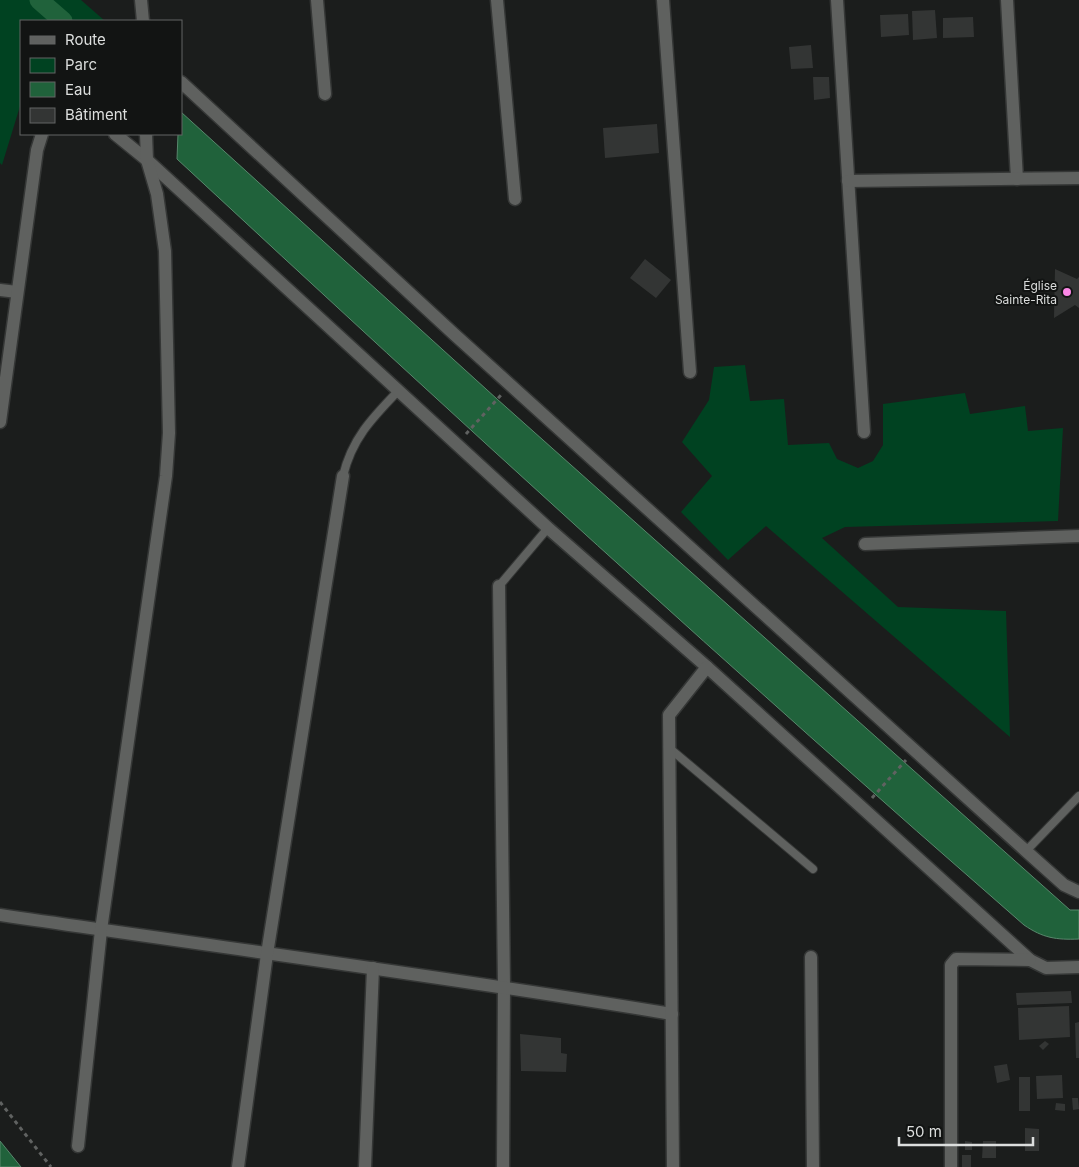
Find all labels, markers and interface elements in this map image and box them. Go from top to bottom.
legend [20,20,182,135]
text: Route [65,30,106,49]
text: Parc [65,55,97,74]
text: Eau [65,80,91,99]
text: Bâtiment [65,105,128,124]
place label: Église Sainte-Rita [995,278,1057,307]
marker: Église Sainte-Rita [1061,286,1073,298]
scale bar [899,1114,1033,1146]
text: 50 m [906,1122,942,1141]

